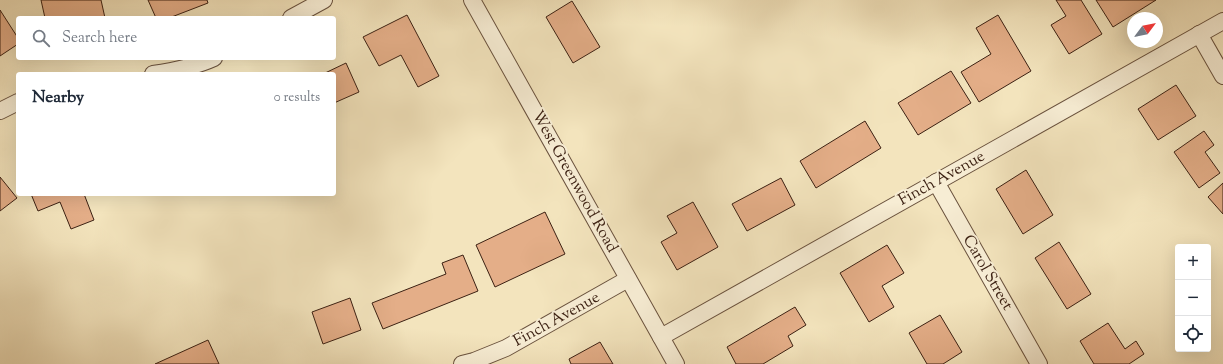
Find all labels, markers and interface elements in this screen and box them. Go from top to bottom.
north arrow [1127,12,1163,48]
search box [16,16,336,60]
icon: search [30,27,52,49]
text: Search here [62,28,137,49]
text: Nearby [32,86,84,110]
text: 0 results [274,89,320,107]
street label: West Greenwood Road [525,107,623,257]
street label: Finch Avenue [894,146,990,212]
street label: Carol Street [956,231,1018,315]
map controls [1175,244,1211,352]
button: + [1175,244,1211,280]
button: − [1175,280,1211,316]
street label: Finch Avenue [509,287,605,353]
button: locate [1175,316,1211,352]

